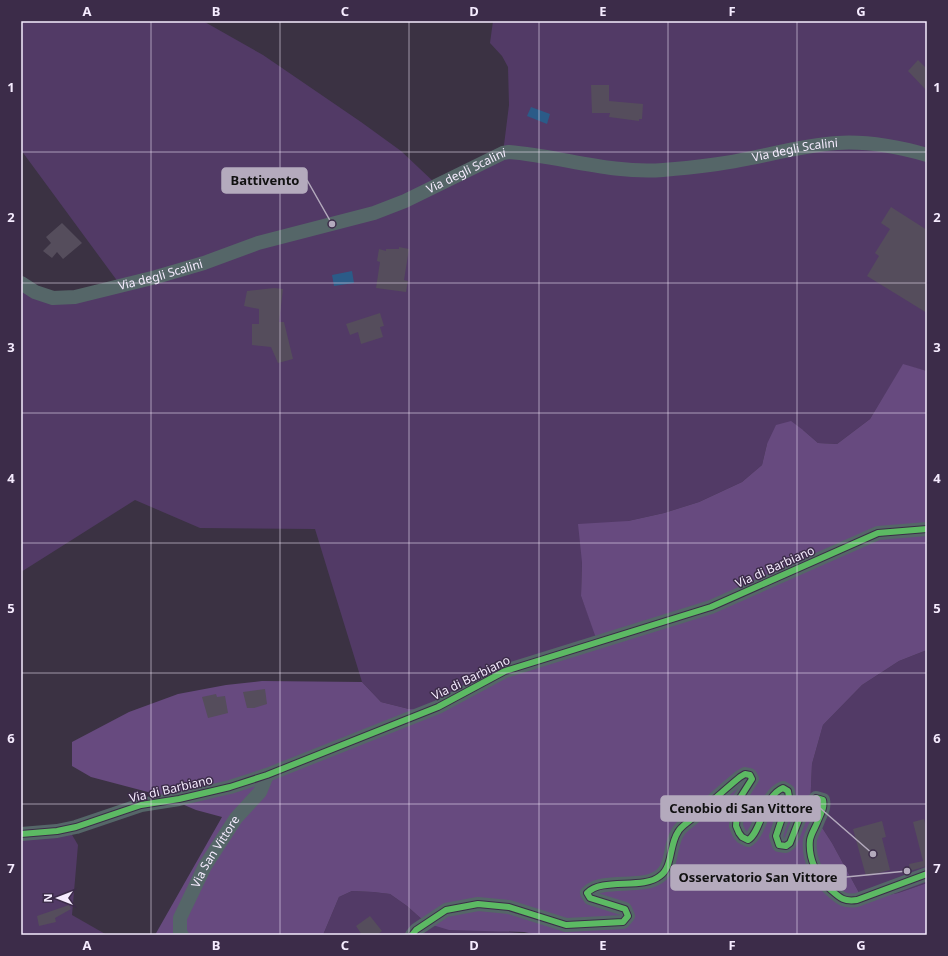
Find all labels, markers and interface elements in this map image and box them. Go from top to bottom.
text: A [83,2,92,20]
text: B [212,2,220,20]
text: C [341,2,349,20]
text: D [469,2,479,20]
text: E [599,2,607,20]
text: F [728,2,736,20]
text: G [856,2,866,20]
text: 1 [7,78,15,96]
text: 1 [933,78,941,96]
street label: Via degli Scalini [750,134,838,166]
street label: Via degli Scalini [423,144,507,197]
callout: Battivento [222,168,307,193]
text: Battivento [230,171,300,189]
text: 2 [7,208,15,226]
text: 2 [933,208,941,226]
street label: Via degli Scalini [116,255,205,294]
text: 3 [7,338,15,356]
text: 3 [933,338,941,356]
text: 4 [7,469,15,487]
text: 4 [933,469,941,487]
street label: Via di Barbiano [732,541,817,592]
text: 5 [7,599,15,617]
text: 5 [933,599,941,617]
street label: Via di Barbiano [429,651,513,704]
text: 6 [7,729,15,747]
text: 6 [933,729,941,747]
street label: Via di Barbiano [128,771,214,806]
callout: Cenobio di San Vittore [661,796,820,821]
text: Cenobio di San Vittore [669,799,813,817]
street label: Via San Vittore [187,812,244,891]
text: 7 [7,859,15,877]
text: 7 [933,859,941,877]
callout: Osservatorio San Vittore [671,865,846,890]
text: Osservatorio San Vittore [679,868,838,886]
north arrow [38,878,78,918]
text: N [40,894,55,902]
text: A [83,936,92,954]
text: B [212,936,220,954]
text: C [341,936,349,954]
text: D [469,936,479,954]
text: E [599,936,607,954]
text: F [728,936,736,954]
text: G [856,936,866,954]

